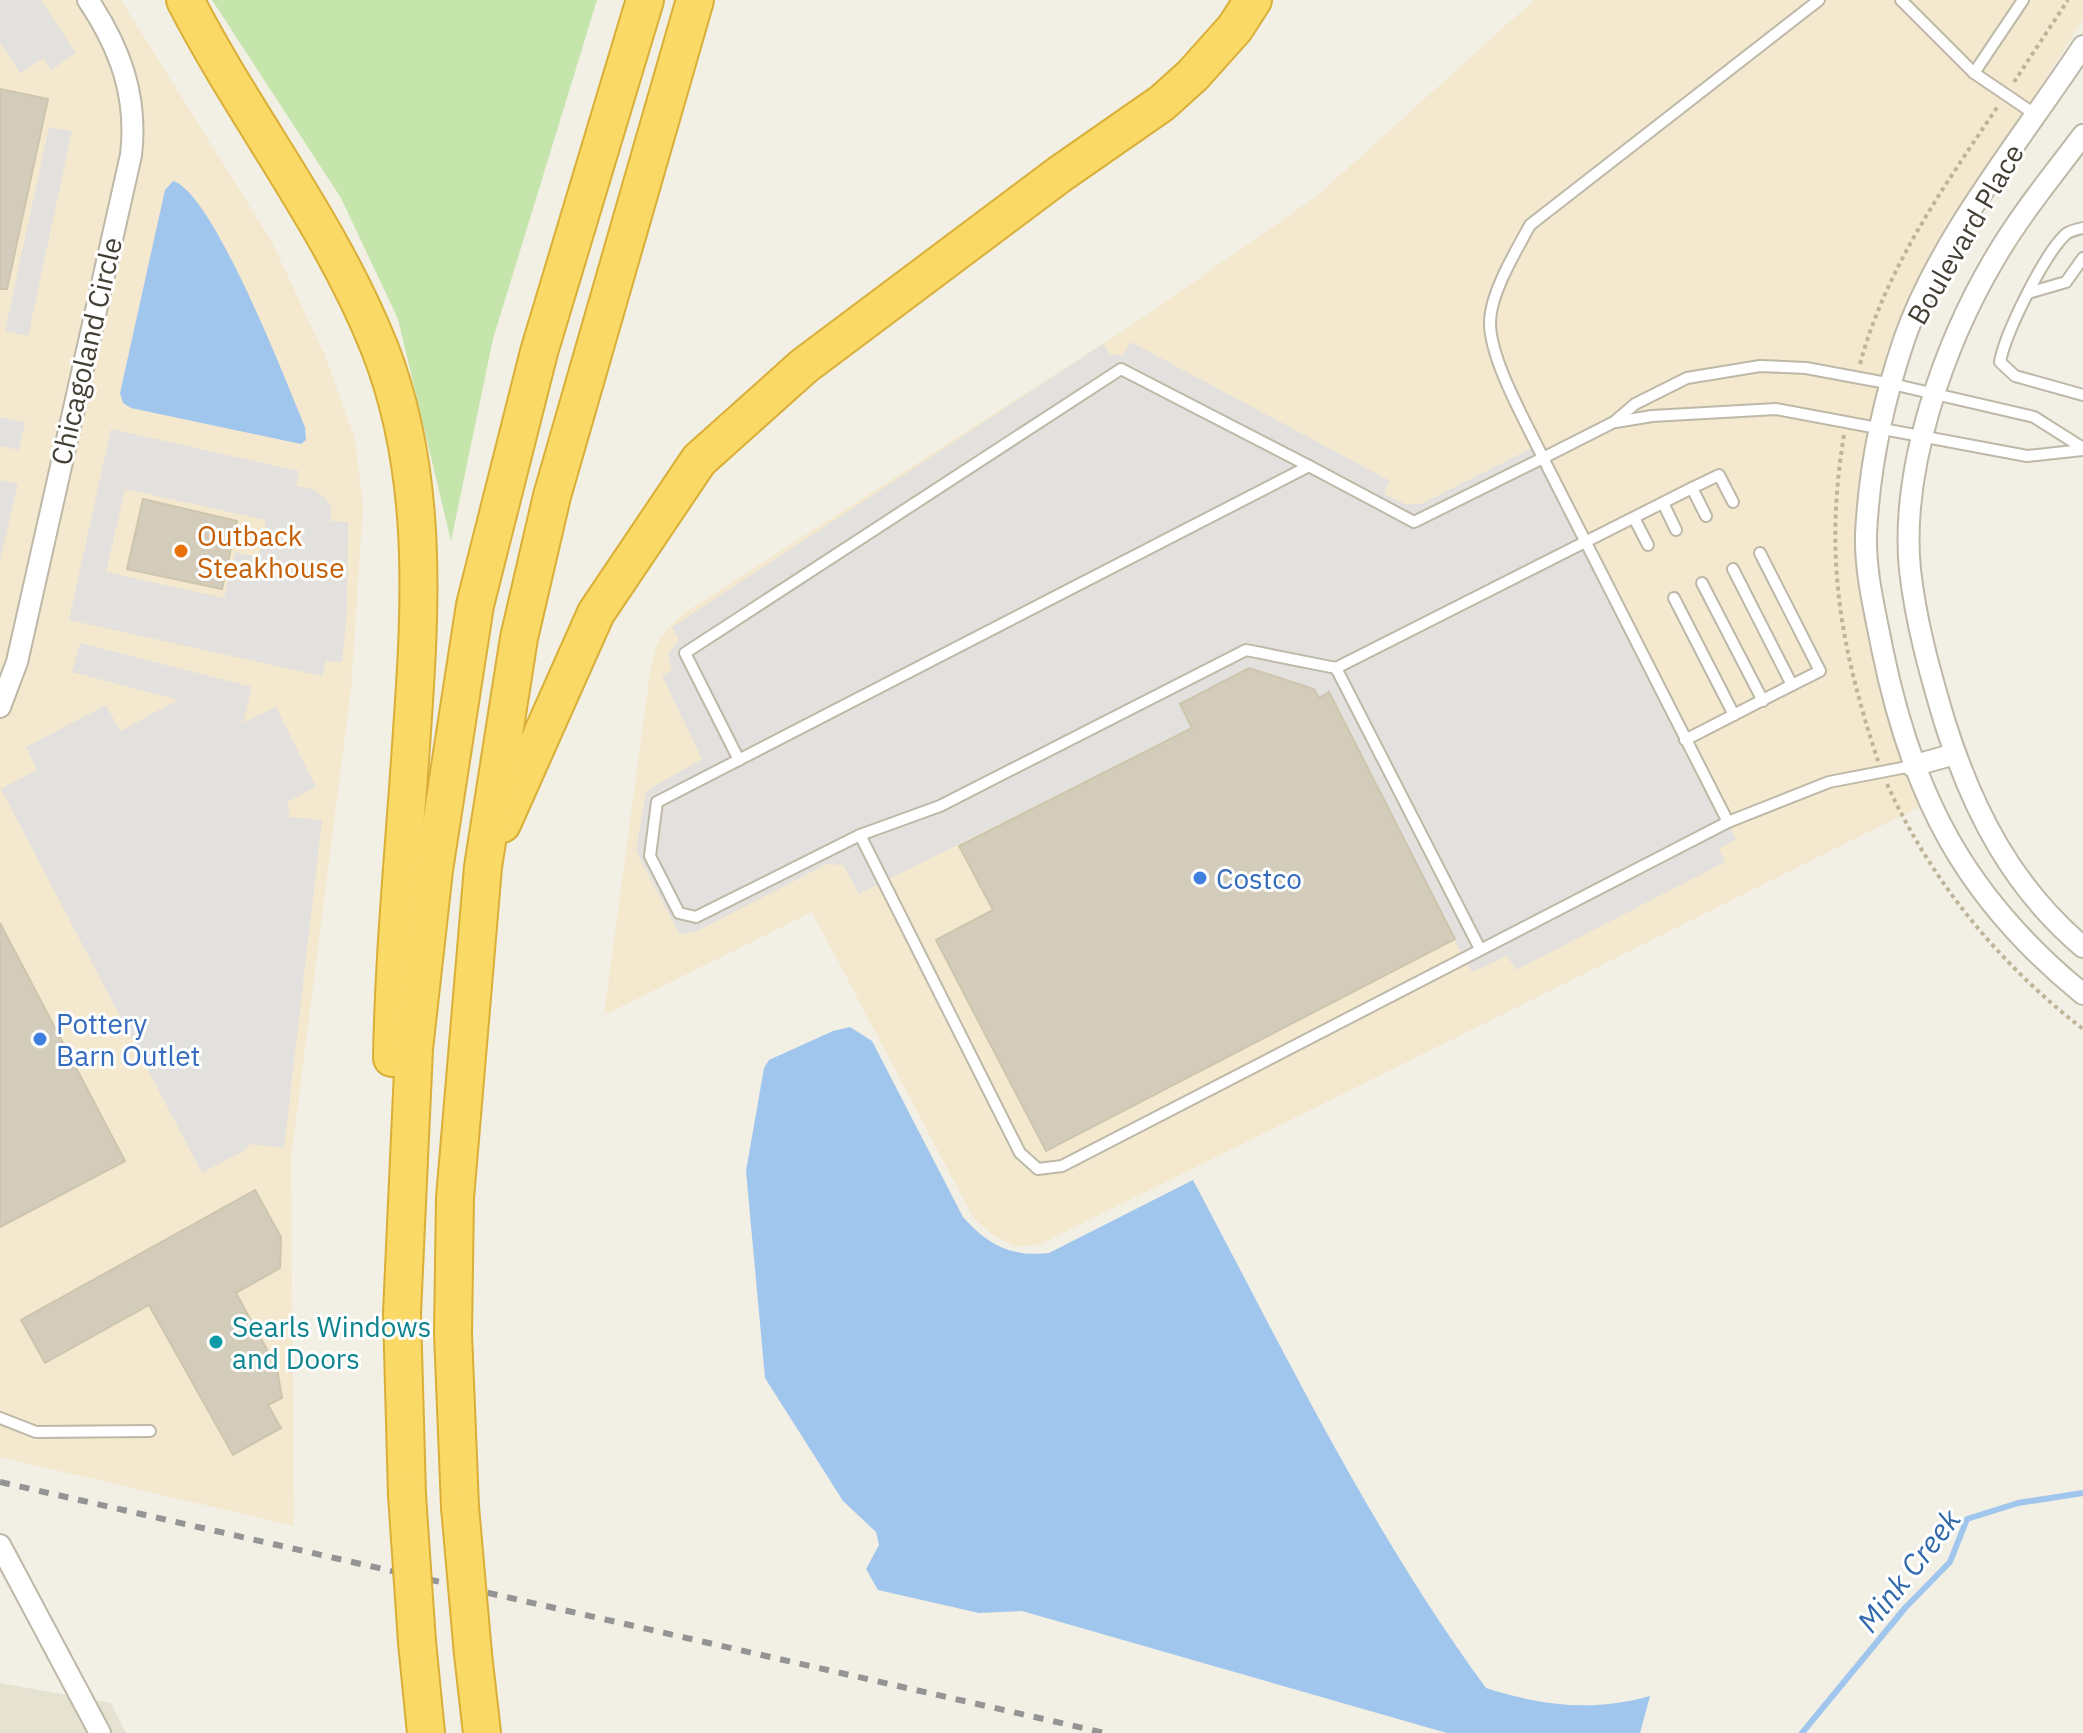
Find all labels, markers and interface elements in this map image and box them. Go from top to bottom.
street label: Boulevard Place [1898,137,2032,331]
street label: Chicagoland Circle [42,234,130,468]
place label: Outback Steakhouse [197,517,345,586]
marker: Outback Steakhouse [172,542,190,560]
place label: Costco [1216,860,1302,897]
marker: Costco [1191,869,1209,887]
place label: Pottery Barn Outlet [56,1005,200,1074]
marker: Pottery Barn Outlet [31,1030,49,1048]
place label: Searls Windows and Doors [232,1308,431,1377]
marker: Searls Windows and Doors [207,1333,225,1351]
water label: Mink Creek [1848,1500,1969,1640]

